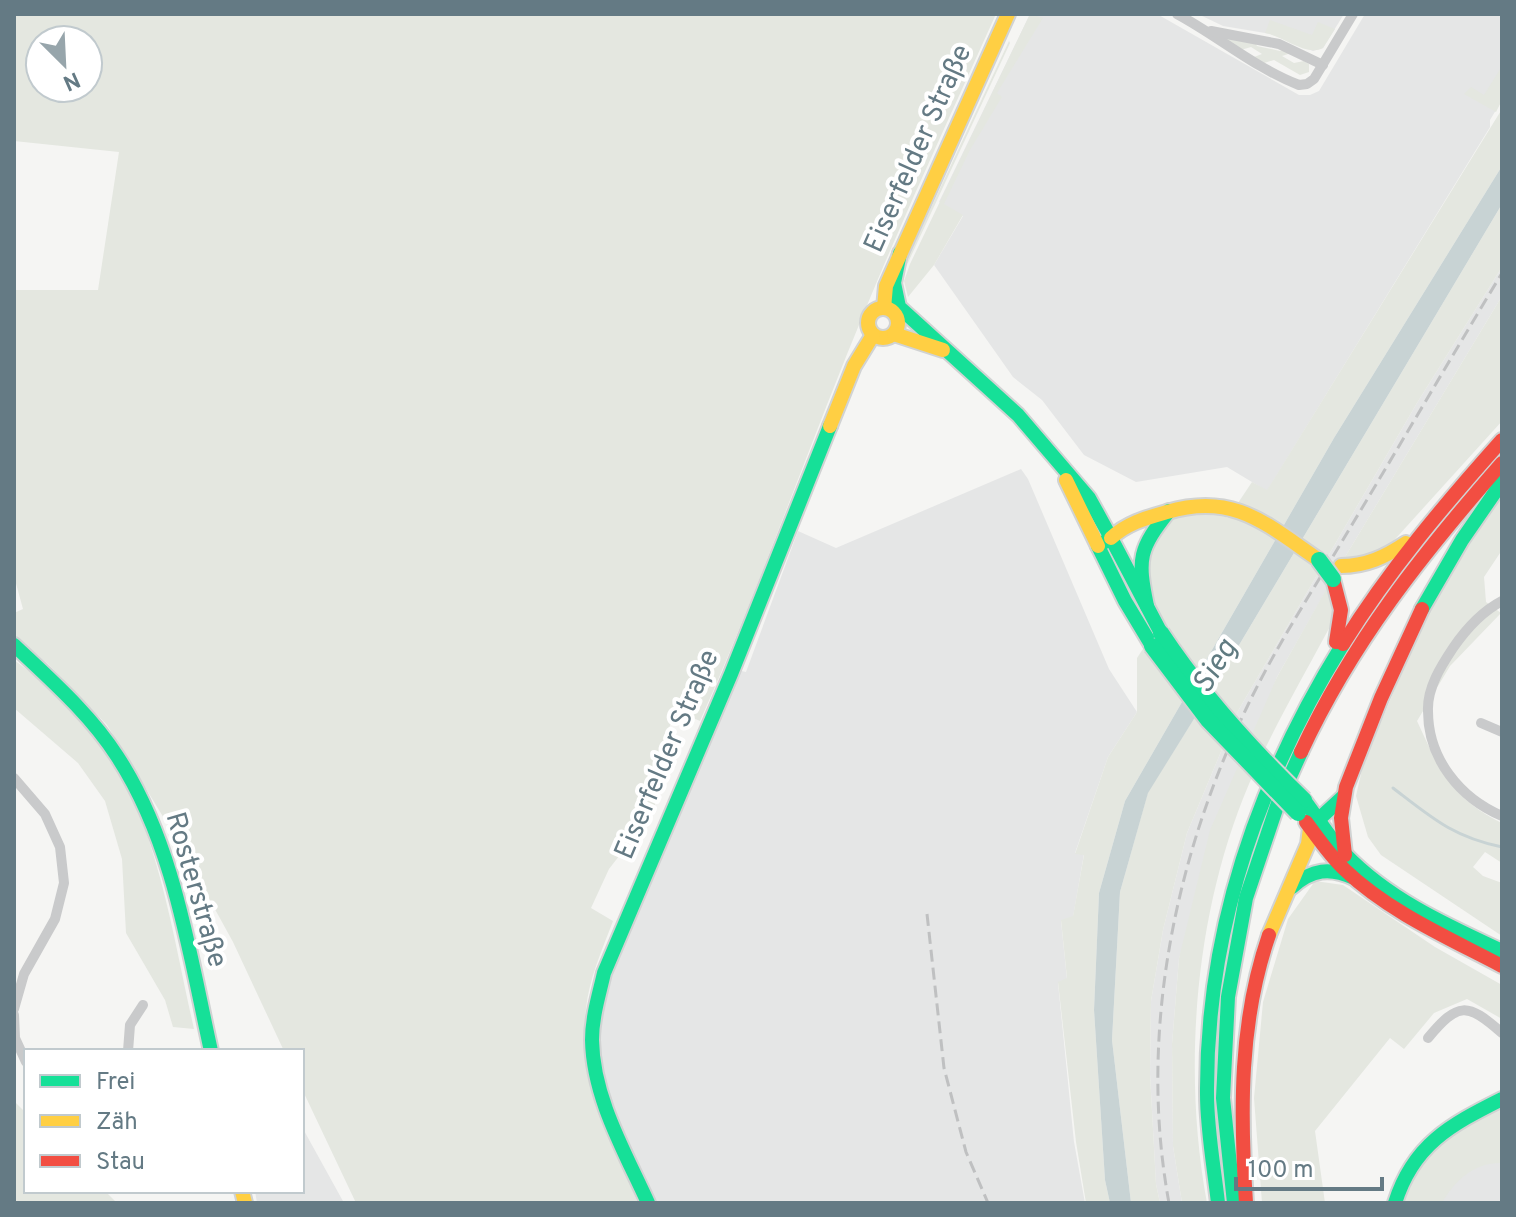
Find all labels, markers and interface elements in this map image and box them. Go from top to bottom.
north arrow [24,24,104,104]
street label: Eiserfelder Straße [857,39,981,259]
text: N [58,64,84,96]
water label: Sieg [1186,633,1247,701]
street label: Eiserfelder Straße [608,645,728,865]
street label: Rosterstraße [156,808,234,972]
legend [24,1049,304,1193]
text: Frei [96,1068,135,1098]
text: Zäh [96,1108,138,1138]
scale bar [1236,1141,1382,1191]
text: Stau [96,1148,145,1178]
text: 100 m [1248,1156,1314,1186]

